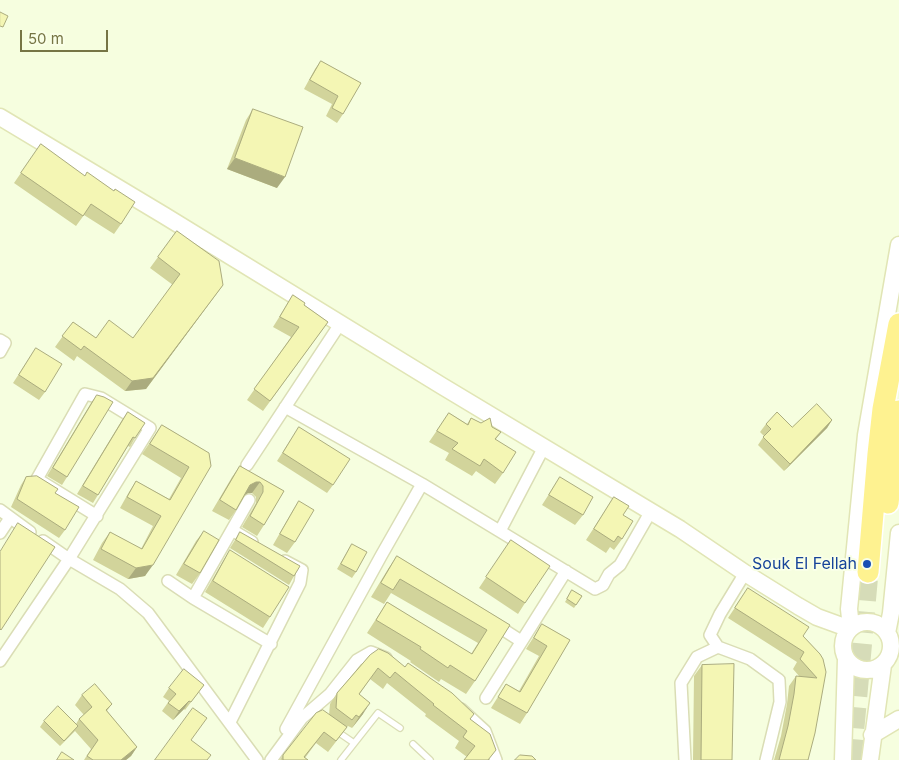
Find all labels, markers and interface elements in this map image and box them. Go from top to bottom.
scale bar [22,20,110,52]
text: 50 m [28,29,64,48]
place label: Souk El Fellah [752,554,857,574]
marker: Souk El Fellah [861,558,873,570]

